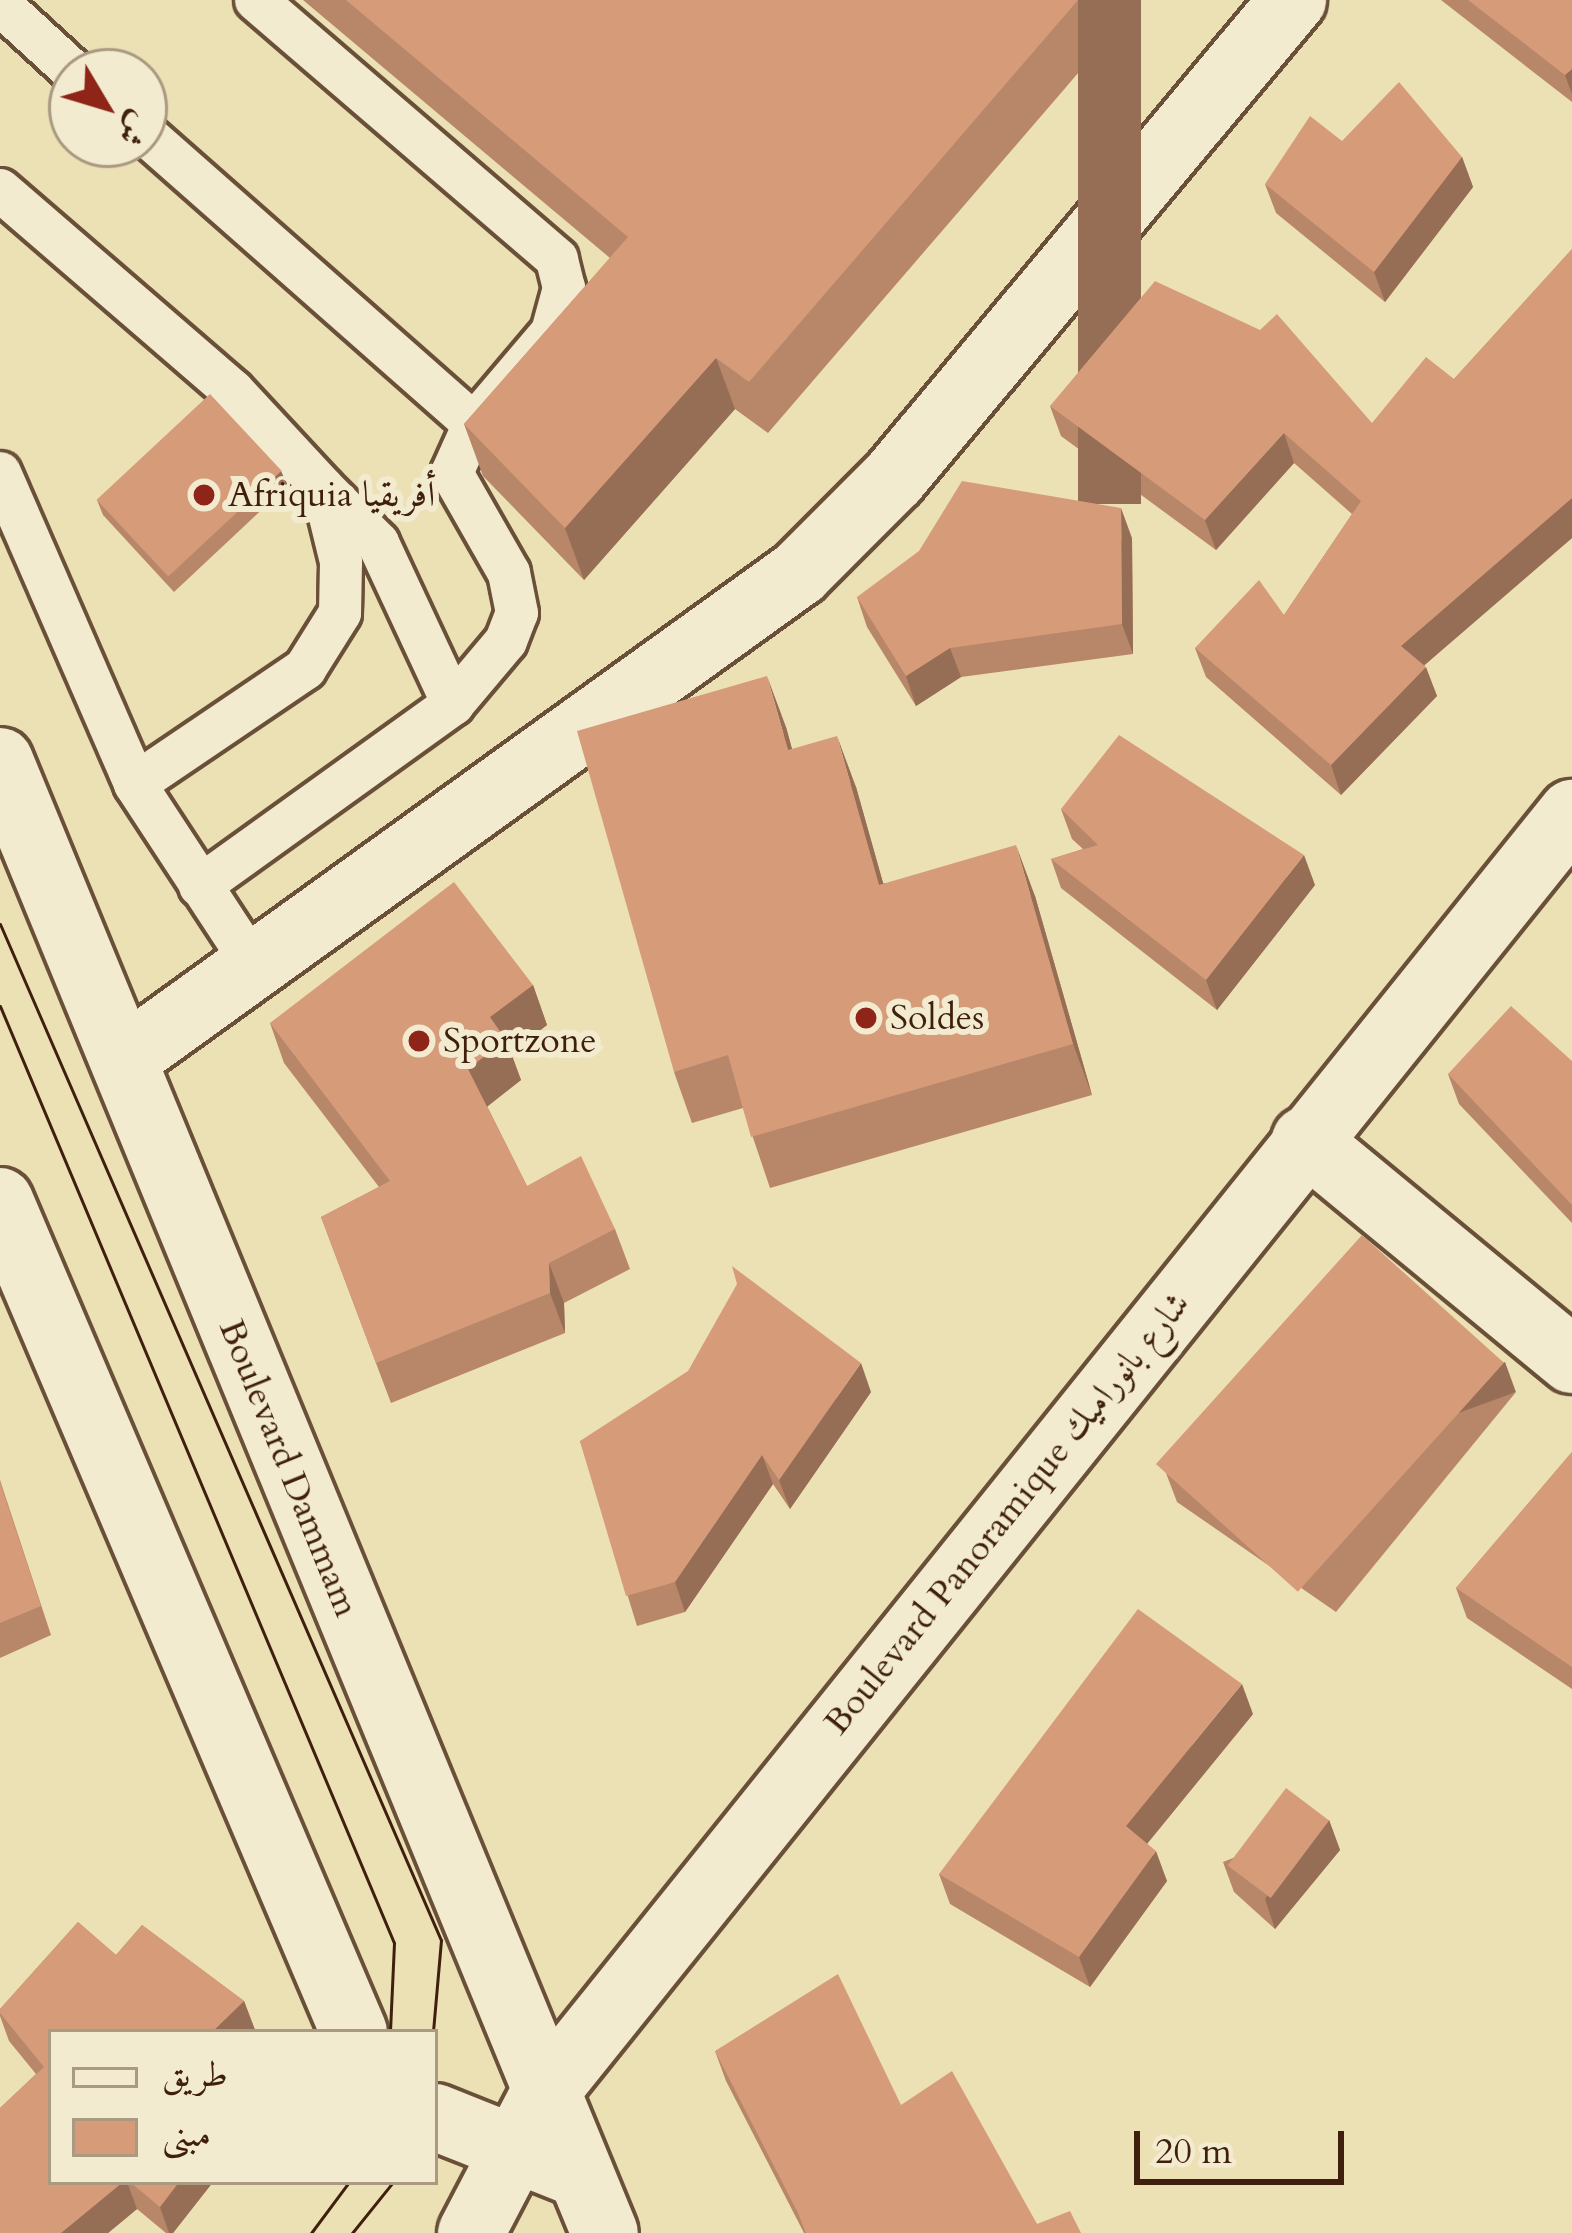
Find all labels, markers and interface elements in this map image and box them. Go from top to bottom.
north arrow [48,48,168,168]
text: ش [107,102,162,155]
place label: Afriquia أفريقيا [228,473,435,517]
marker: Afriquia أفريقيا [191,482,217,508]
place label: Soldes [890,996,984,1040]
marker: Soldes [853,1005,879,1031]
place label: Sportzone [443,1019,597,1063]
marker: Sportzone [406,1028,432,1054]
street label: Boulevard Panoramique شارع بانوراميك [815,1283,1199,1743]
street label: Boulevard Dammam [210,1313,368,1623]
legend [48,2029,438,2185]
text: طريق [162,2050,228,2099]
scale bar [1140,2107,1350,2181]
text: مبنى [162,2110,211,2159]
text: 20 m [1155,2127,1232,2176]

